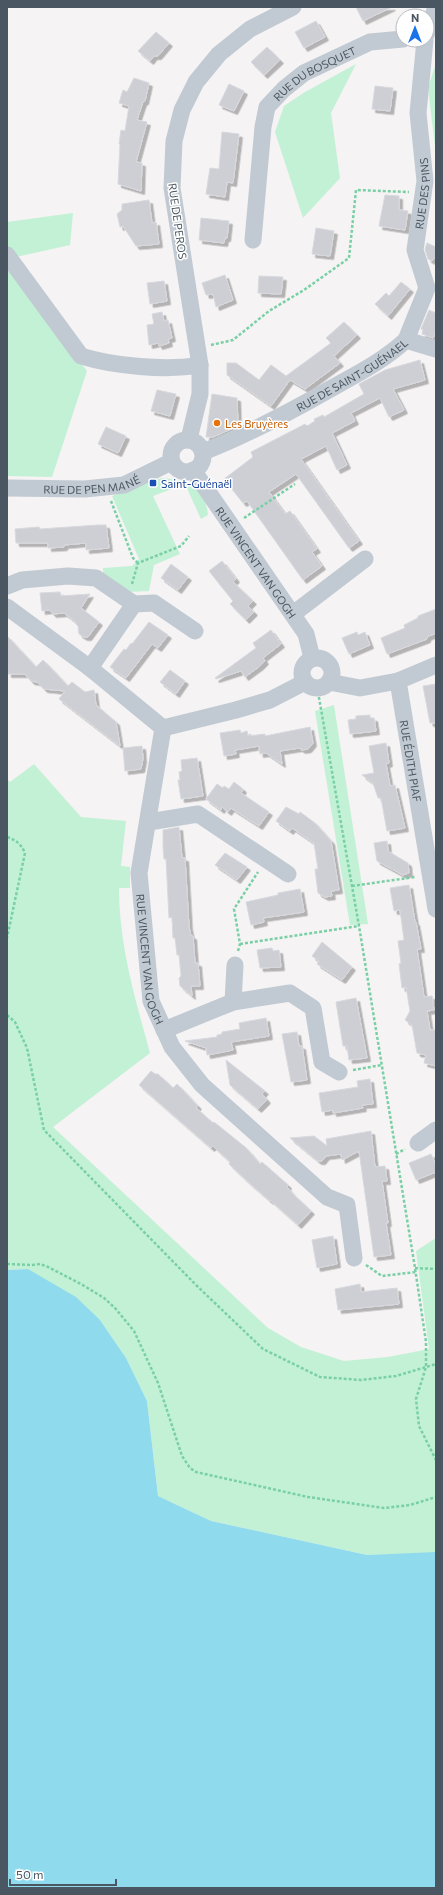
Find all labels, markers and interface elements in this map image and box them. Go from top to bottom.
north arrow [395,8,435,48]
text: N [411,11,419,24]
street label: RUE DU BOSQUET [270,43,358,103]
street label: RUE DES PINS [412,157,432,230]
street label: RUE DE PEROS [166,182,190,260]
street label: RUE DE SAINT-GUÉNAEL [294,335,410,413]
place label: Les Bruyères [225,417,288,430]
marker: Les Bruyères [212,418,222,428]
street label: RUE DE PEN MANÉ [43,471,142,496]
place label: Saint-Guénaël [161,477,232,490]
marker: Saint-Guénaël [148,478,158,488]
street label: RUE VINCENT VAN GOGH [214,504,299,620]
street label: RUE ÉDITH PIAF [398,719,425,803]
street label: RUE VINCENT VAN GOGH [134,893,167,1026]
scale bar [10,1861,116,1887]
text: 50 m [16,1867,44,1881]

